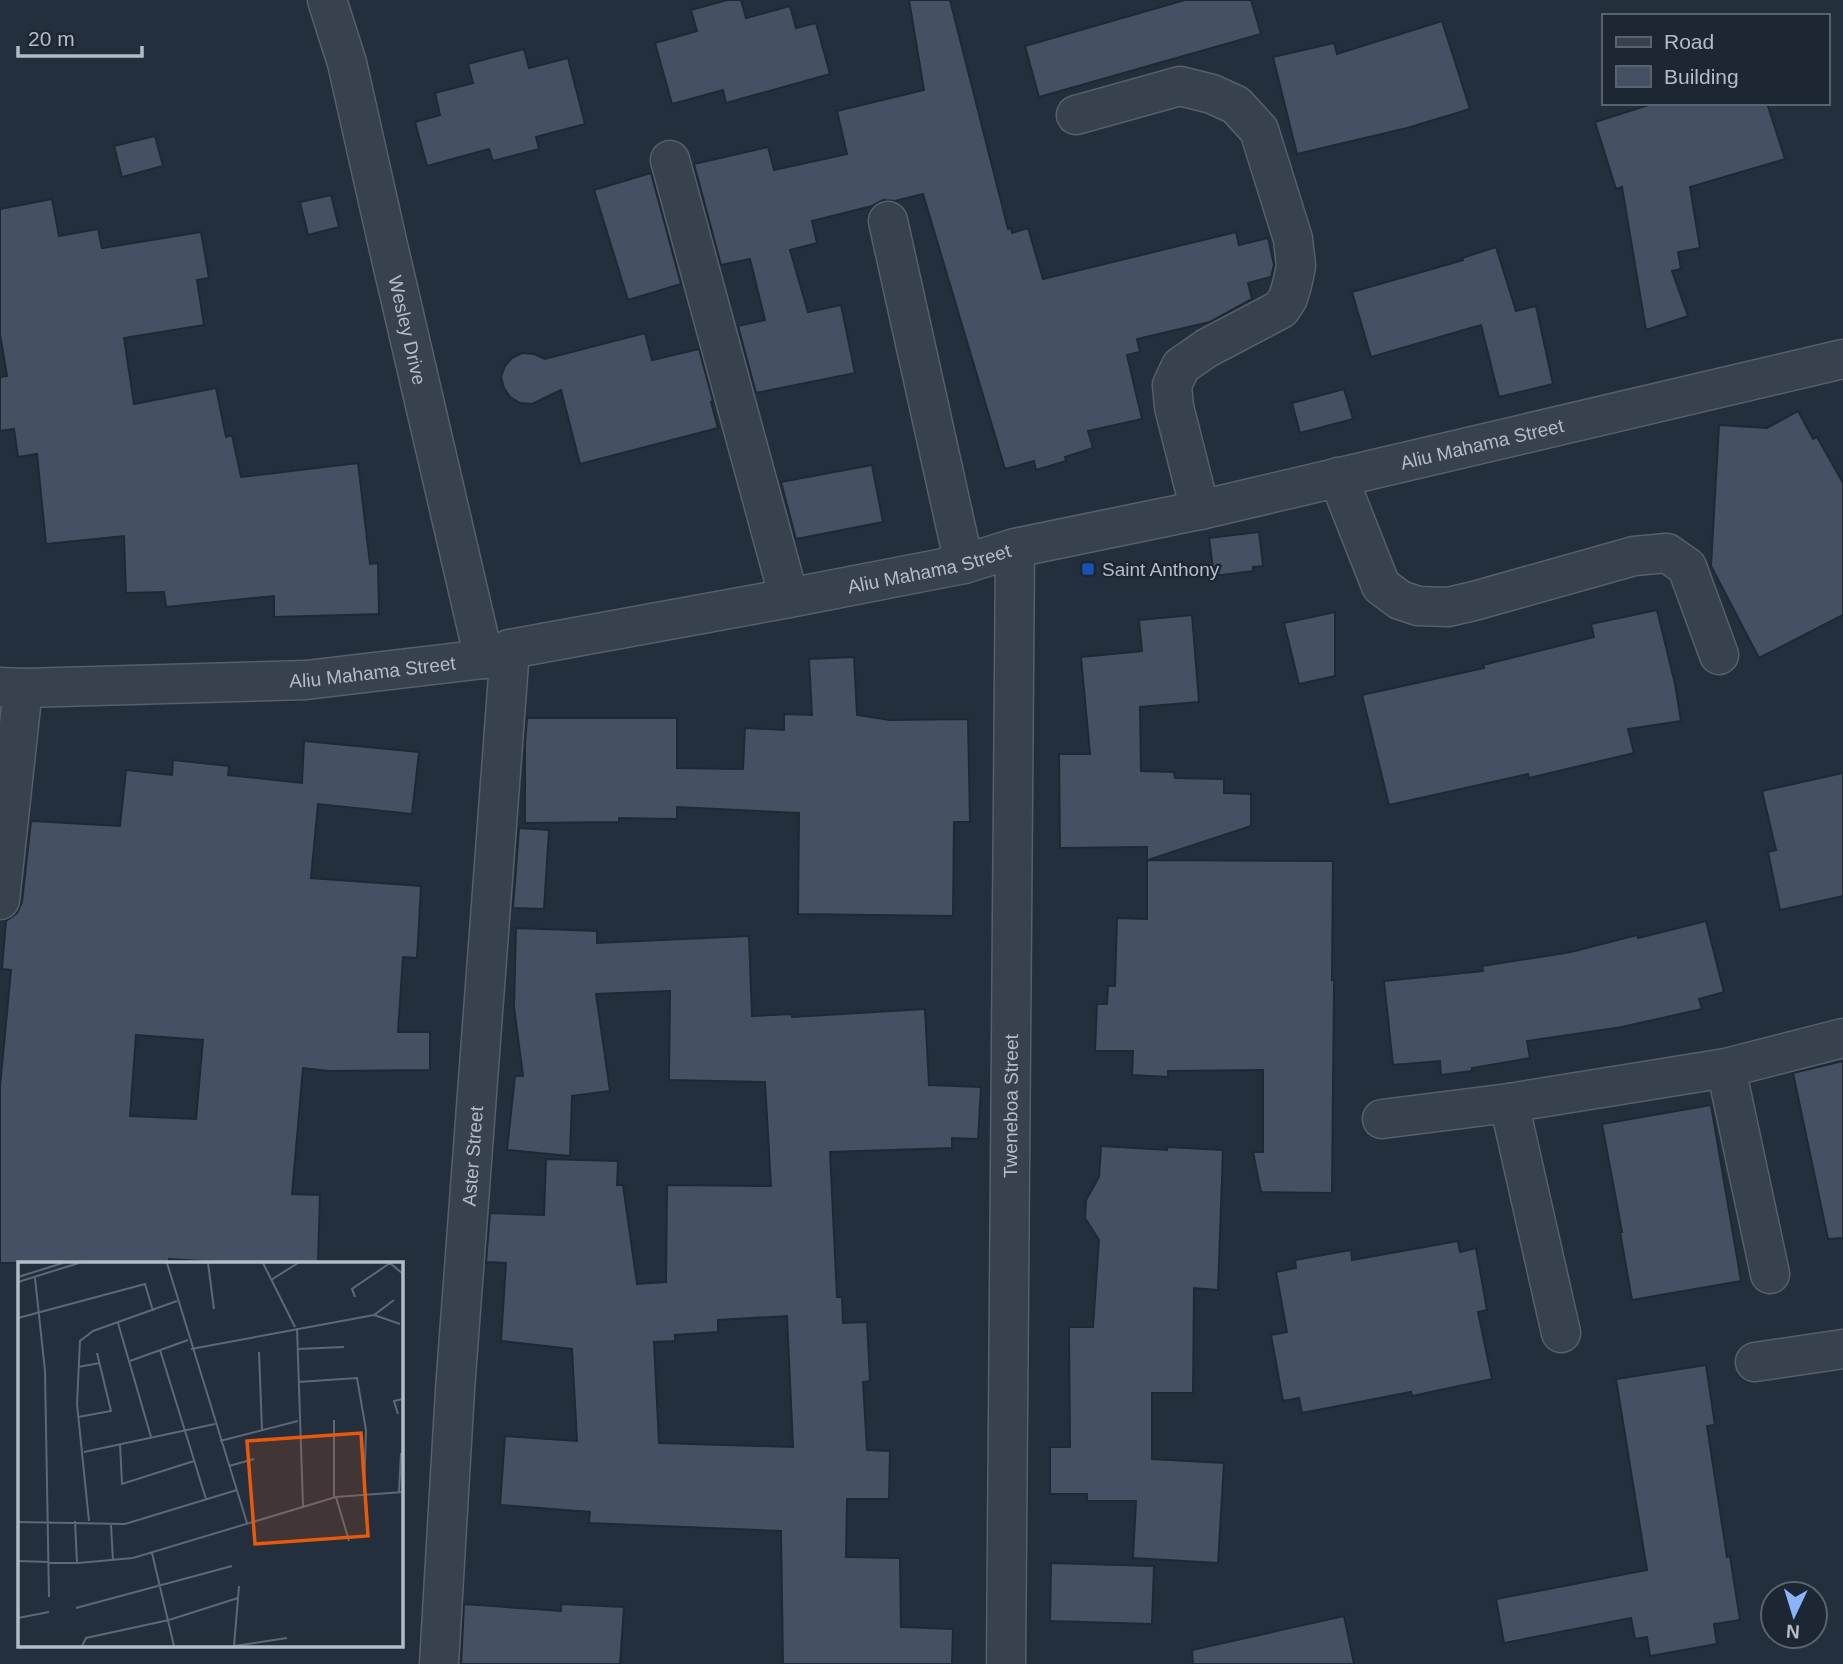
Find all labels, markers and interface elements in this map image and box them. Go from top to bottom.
scale bar [18,14,142,58]
legend [1602,14,1829,105]
text: 20 m [28,27,75,50]
text: Road [1664,30,1714,53]
text: Building [1664,65,1739,88]
street label: Wesley Drive [385,273,431,387]
street label: Aliu Mahama Street [1398,414,1566,473]
street label: Aliu Mahama Street [846,539,1014,597]
place label: Saint Anthony [1102,559,1220,580]
marker: Saint Anthony [1080,561,1096,577]
street label: Aliu Mahama Street [289,652,457,691]
street label: Tweneboa Street [999,1033,1022,1178]
street label: Aster Street [458,1105,487,1207]
inset map [18,1262,402,1646]
north arrow [1759,1580,1829,1650]
text: N [1785,1621,1800,1642]

